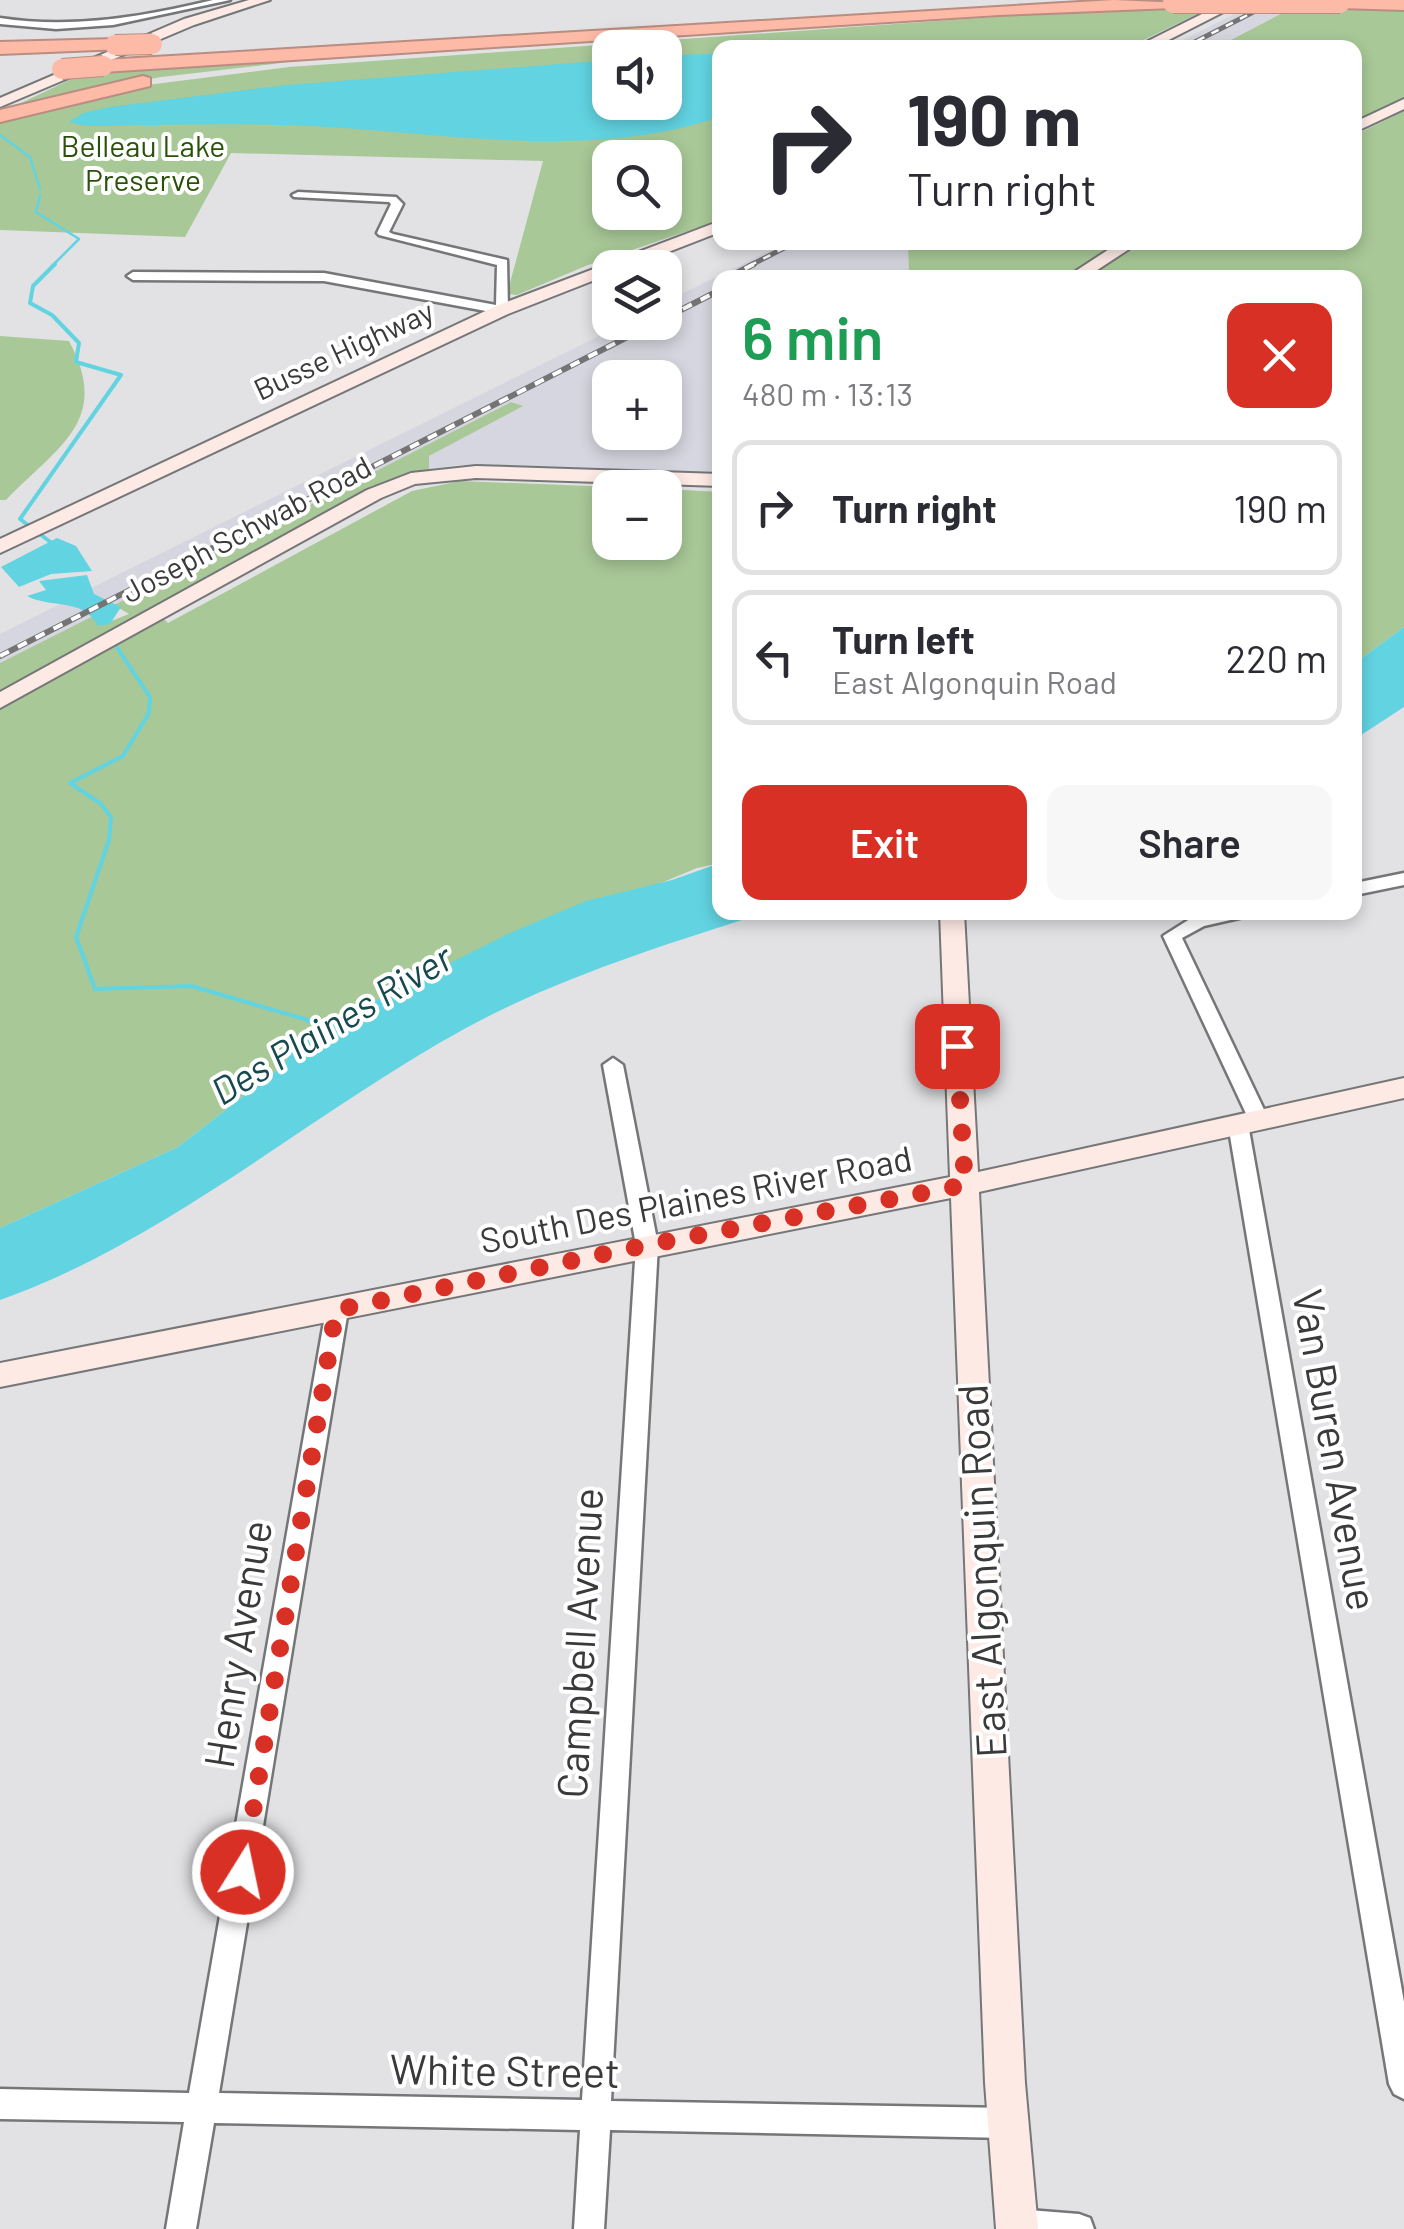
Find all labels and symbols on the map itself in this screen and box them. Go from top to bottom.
park label: Belleau Lake Preserve [61,127,225,197]
street label: Busse Highway [247,292,439,407]
street label: Joseph Schwab Road [115,447,377,609]
water label: Des Plaines River [202,932,461,1113]
pin [915,1004,1000,1089]
street label: South Des Plaines River Road [476,1136,915,1261]
street label: Van Buren Avenue [1284,1285,1390,1614]
street label: East Algonquin Road [945,1383,1016,1759]
street label: Campbell Avenue [545,1486,612,1799]
street label: Henry Avenue [192,1516,281,1771]
position arrow [191,1820,295,1924]
street label: White Street [389,2042,621,2096]

